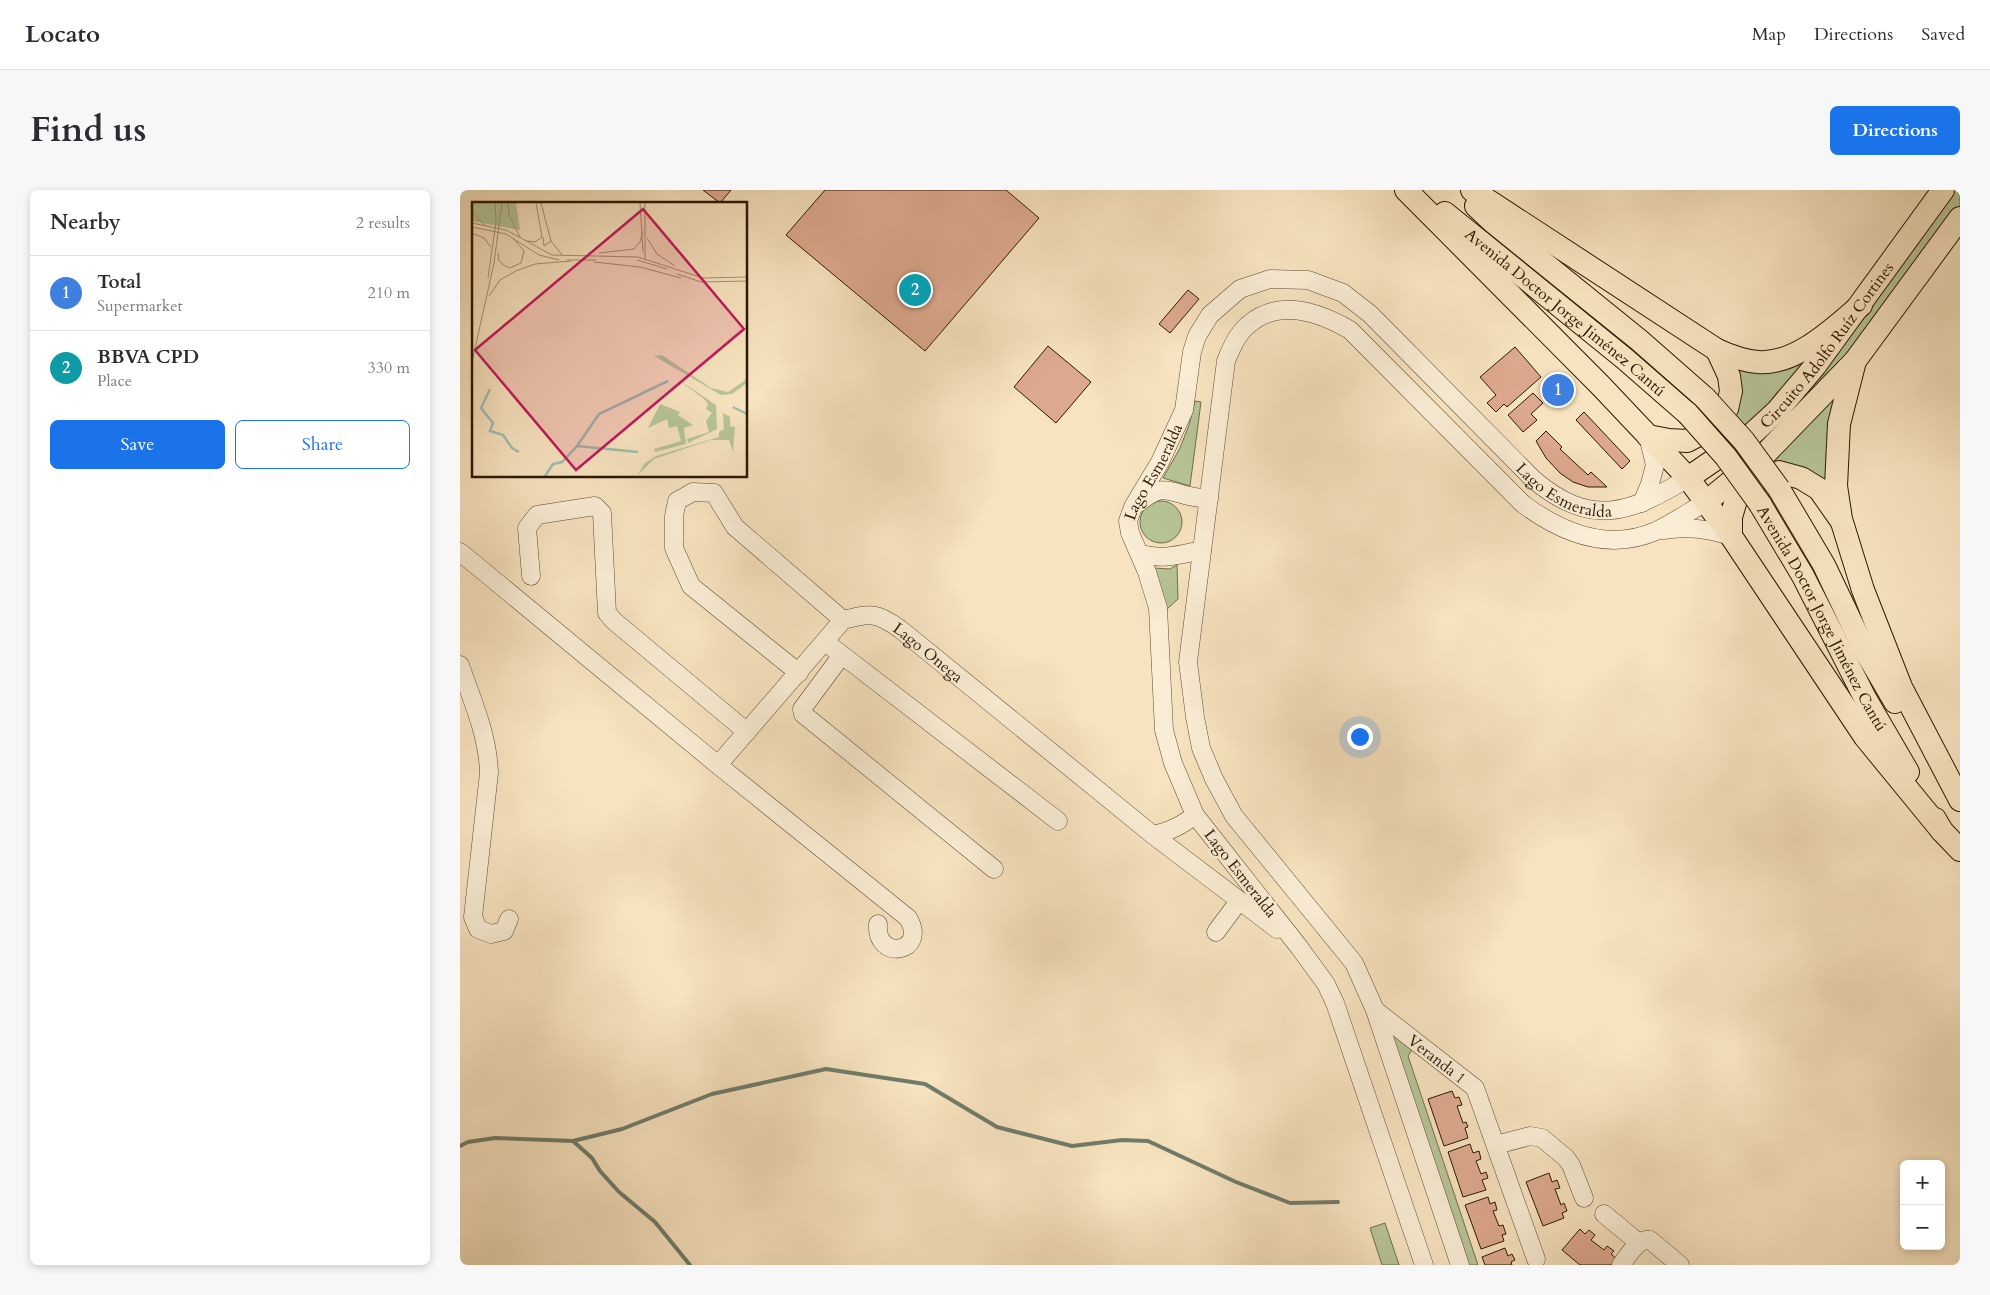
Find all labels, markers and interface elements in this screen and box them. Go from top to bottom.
text: Locato [25,18,100,51]
text: Map [1752,22,1786,47]
text: Directions [1814,22,1893,47]
text: Saved [1921,22,1965,47]
text: Find us [30,106,146,154]
button: Directions [1830,106,1960,155]
inset map [472,202,748,478]
text: Nearby [50,208,121,237]
text: 2 results [356,212,410,234]
street label: Avenida Doctor Jorge Jiménez Cantú [1460,224,1670,402]
street label: Circuito Adolfo Ruíz Cortines [1755,258,1899,434]
text: Total [97,269,141,295]
pin: 2 [899,271,931,309]
text: 1 [62,282,70,304]
text: 210 m [368,282,410,304]
text: Supermarket [97,295,183,317]
text: BBVA CPD [97,344,199,370]
text: 2 [62,357,70,379]
text: 330 m [368,357,410,379]
text: Place [97,370,132,392]
pin: 1 [1542,371,1574,409]
button: Save [50,420,225,469]
button: Share [235,420,410,469]
street label: Lago Esmeralda [1119,420,1188,523]
street label: Lago Esmeralda [1511,458,1613,523]
street label: Avenida Doctor Jorge Jiménez Cantú [1751,501,1892,736]
street label: Lago Onega [888,617,968,688]
your location [1347,724,1373,750]
street label: Lago Esmeralda [1199,825,1282,923]
street label: Veranda 1 [1403,1030,1471,1089]
map controls [1900,1160,1945,1250]
button: + [1900,1160,1945,1205]
button: − [1900,1205,1945,1250]

